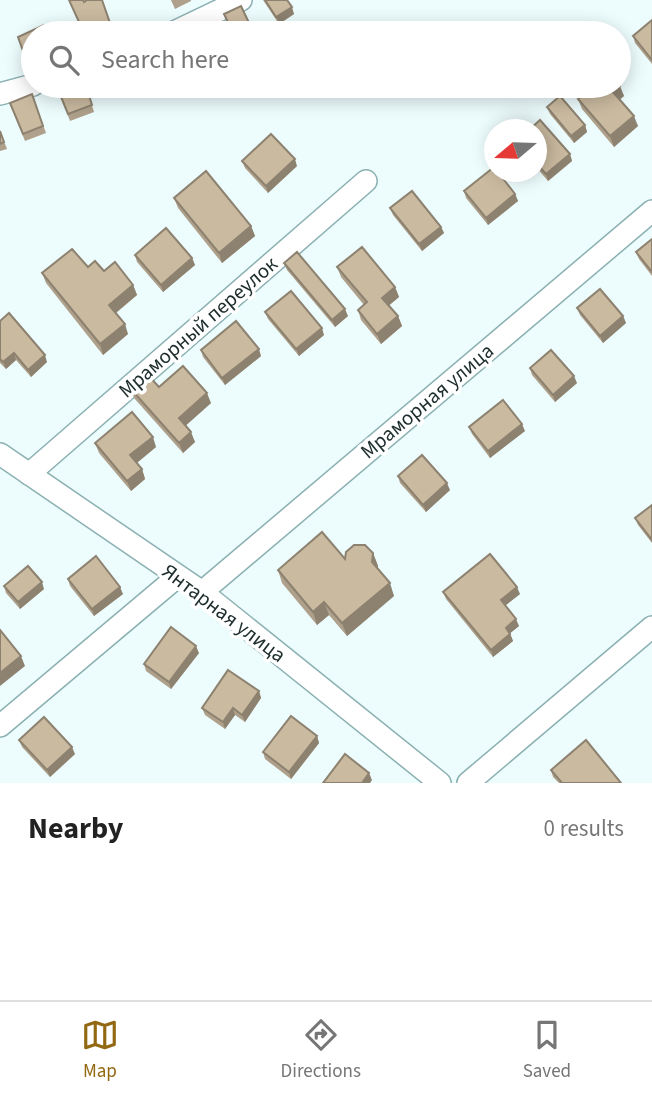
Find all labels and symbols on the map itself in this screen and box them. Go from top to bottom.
north arrow [484,119,547,182]
street label: Мраморный переулок [112,249,285,405]
street label: Мраморная улица [354,336,500,466]
street label: Янтарная улица [156,557,292,669]

